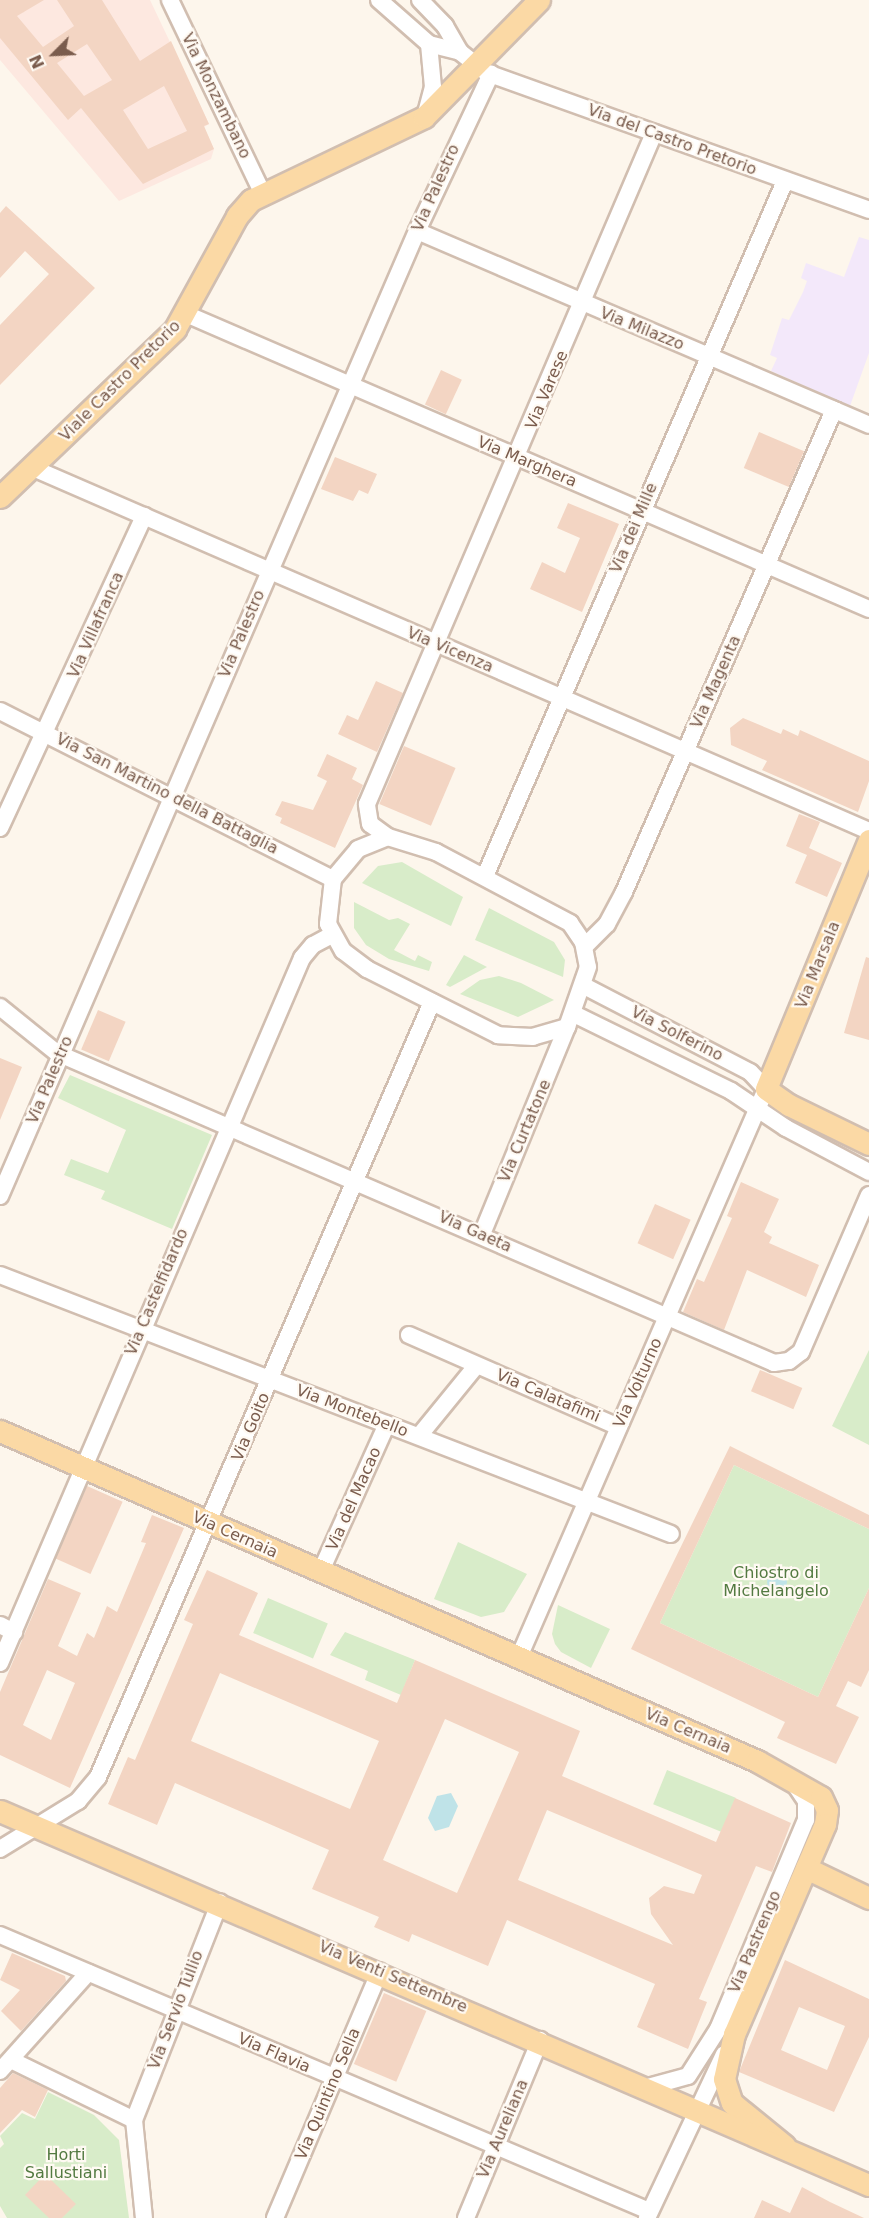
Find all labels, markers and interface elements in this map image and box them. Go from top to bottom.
north arrow [24,24,84,84]
street label: Via Monzambano [177,30,255,162]
text: N [26,52,49,72]
street label: Via del Castro Pretorio [585,100,759,180]
street label: Via Palestro [408,141,464,235]
street label: Via Milazzo [597,303,687,355]
street label: Viale Castro Pretorio [56,317,184,445]
street label: Via Varese [522,348,572,432]
street label: Via Marghera [474,432,580,492]
street label: Via dei Mille [606,480,662,576]
street label: Via Villafranca [64,569,128,681]
street label: Via Palestro [215,587,269,681]
street label: Via Vicenza [404,623,496,677]
street label: Via Magenta [687,633,745,731]
street label: Via San Martino della Battaglia [53,729,281,859]
street label: Via Marsala [792,919,844,1011]
street label: Via Solferino [628,1003,726,1065]
street label: Via Palestro [23,1033,77,1127]
street label: Via Curtatone [495,1077,555,1185]
street label: Via Gaeta [435,1207,515,1257]
street label: Via Castelfidardo [122,1226,192,1358]
street label: Via Volturno [610,1335,666,1431]
street label: Via Calatafimi [493,1365,603,1427]
street label: Via Montebello [293,1381,411,1441]
street label: Via Goito [228,1390,274,1464]
street label: Via del Macao [323,1444,385,1554]
street label: Via Cernaia [189,1508,281,1562]
park label: Chiostro di Michelangelo [723,1563,829,1601]
street label: Via Cernaia [642,1704,734,1758]
street label: Via Pastrengo [725,1888,785,1996]
street label: Via Venti Settembre [316,1937,470,2017]
street label: Via Servio Tullio [144,1948,208,2072]
street label: Via Quintino Sella [291,2025,365,2163]
street label: Via Flavia [235,2029,313,2077]
street label: Via Aureliana [474,2077,532,2181]
park label: Horti Sallustiani [25,2145,107,2183]

